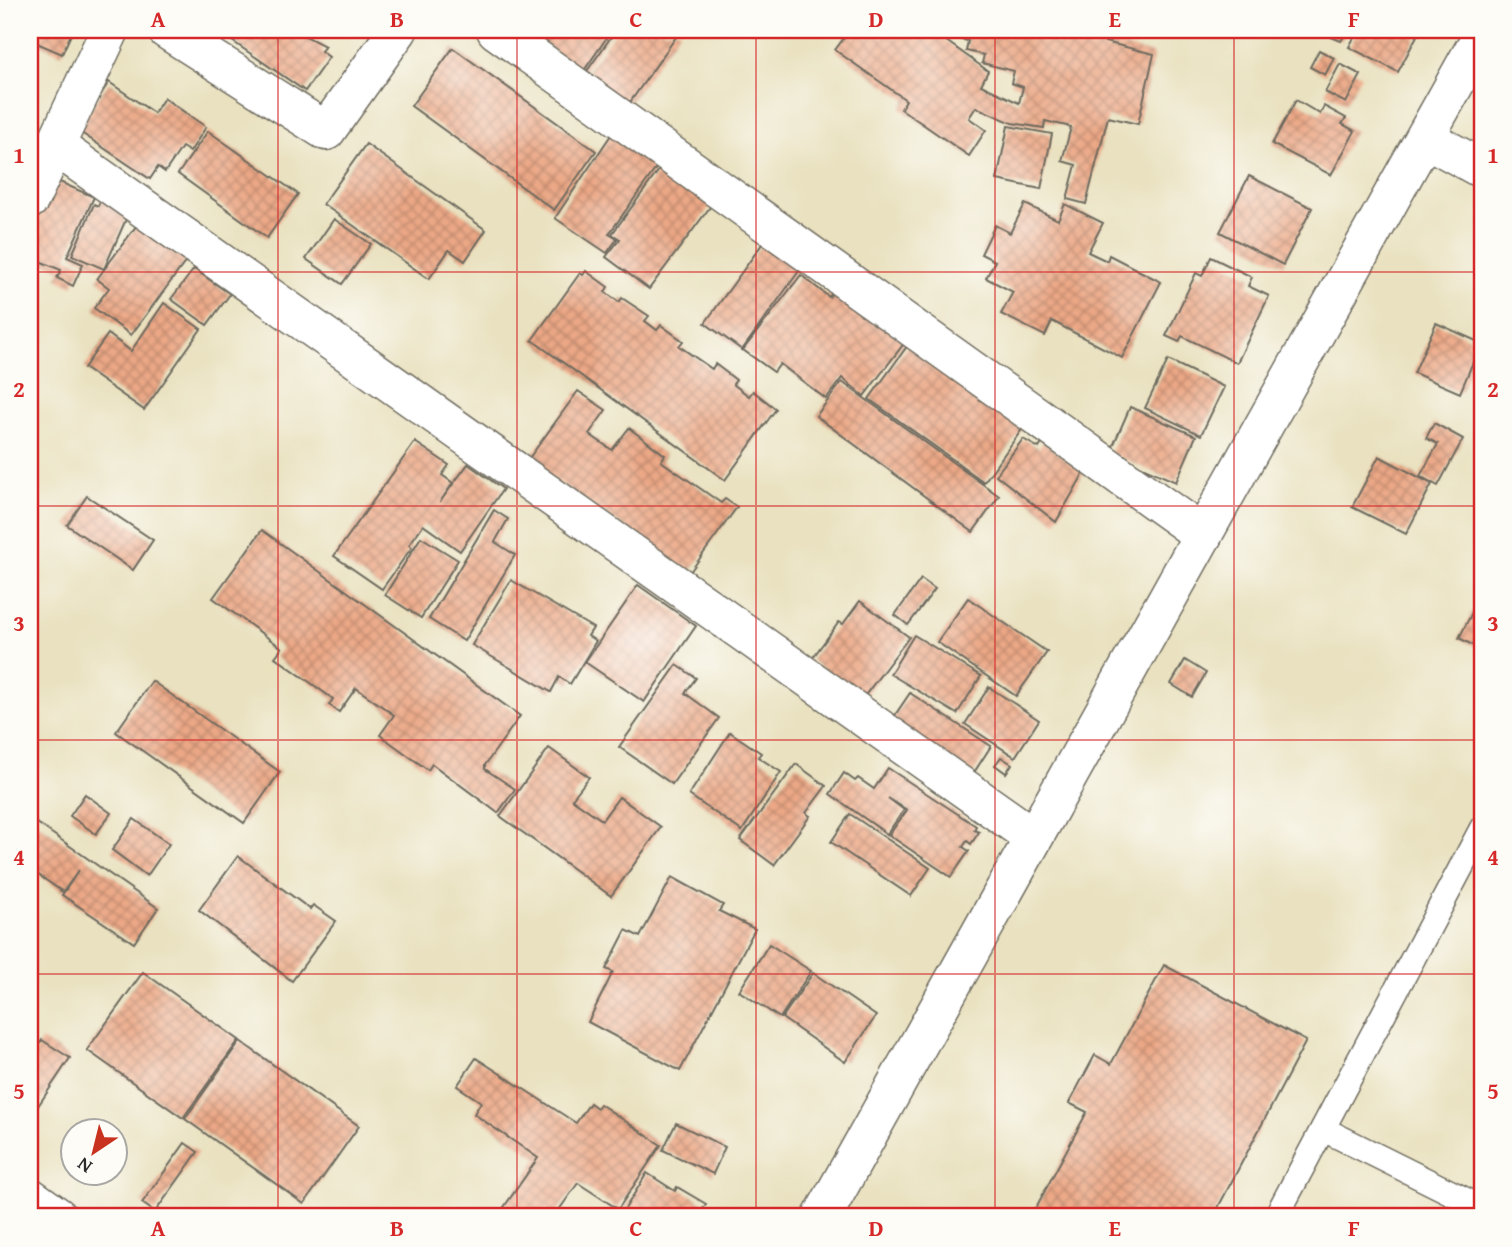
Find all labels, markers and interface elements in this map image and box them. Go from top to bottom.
text: A [151,2,166,35]
text: B [390,2,404,35]
text: C [629,2,643,35]
text: D [869,2,884,35]
text: E [1109,2,1121,35]
text: F [1348,2,1360,35]
text: 1 [13,138,25,171]
text: 1 [1487,138,1499,171]
text: 2 [13,372,25,405]
text: 2 [1487,372,1499,405]
text: 3 [13,606,25,639]
text: 3 [1487,606,1499,639]
text: 4 [13,840,25,873]
text: 4 [1487,840,1499,873]
text: 5 [13,1074,25,1107]
text: 5 [1487,1074,1499,1107]
north arrow [60,1118,130,1188]
text: N [71,1151,97,1181]
text: A [151,1211,166,1244]
text: B [390,1211,404,1244]
text: C [629,1211,643,1244]
text: D [869,1211,884,1244]
text: E [1109,1211,1121,1244]
text: F [1348,1211,1360,1244]

